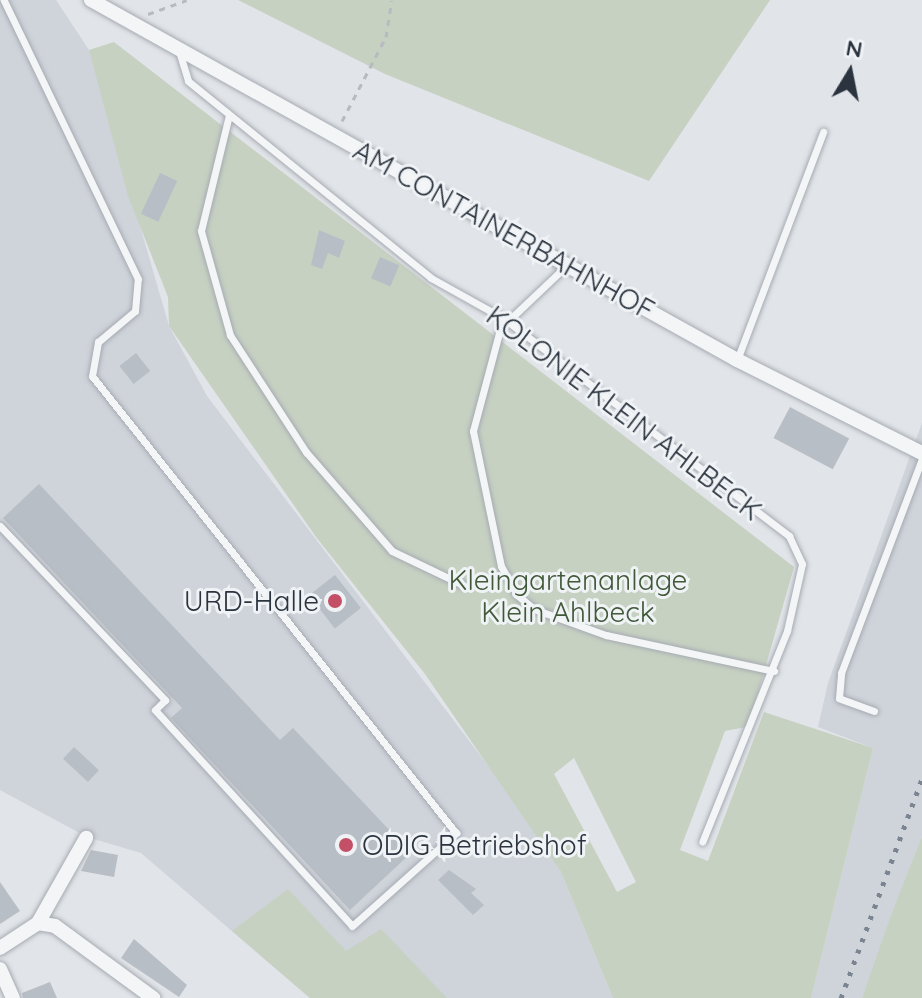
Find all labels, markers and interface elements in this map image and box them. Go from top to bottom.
north arrow [810,32,890,112]
text: N [844,33,865,64]
street label: AM CONTAINERBAHNHOF [348,133,660,327]
street label: KOLONIE KLEIN AHLBECK [480,299,768,527]
park label: Kleingartenanlage Klein Ahlbeck [449,563,687,629]
place label: URD-Halle [184,584,319,618]
marker: URD-Halle [326,592,344,610]
place label: ODIG Betriebshof [362,828,587,862]
marker: ODIG Betriebshof [337,836,355,854]

